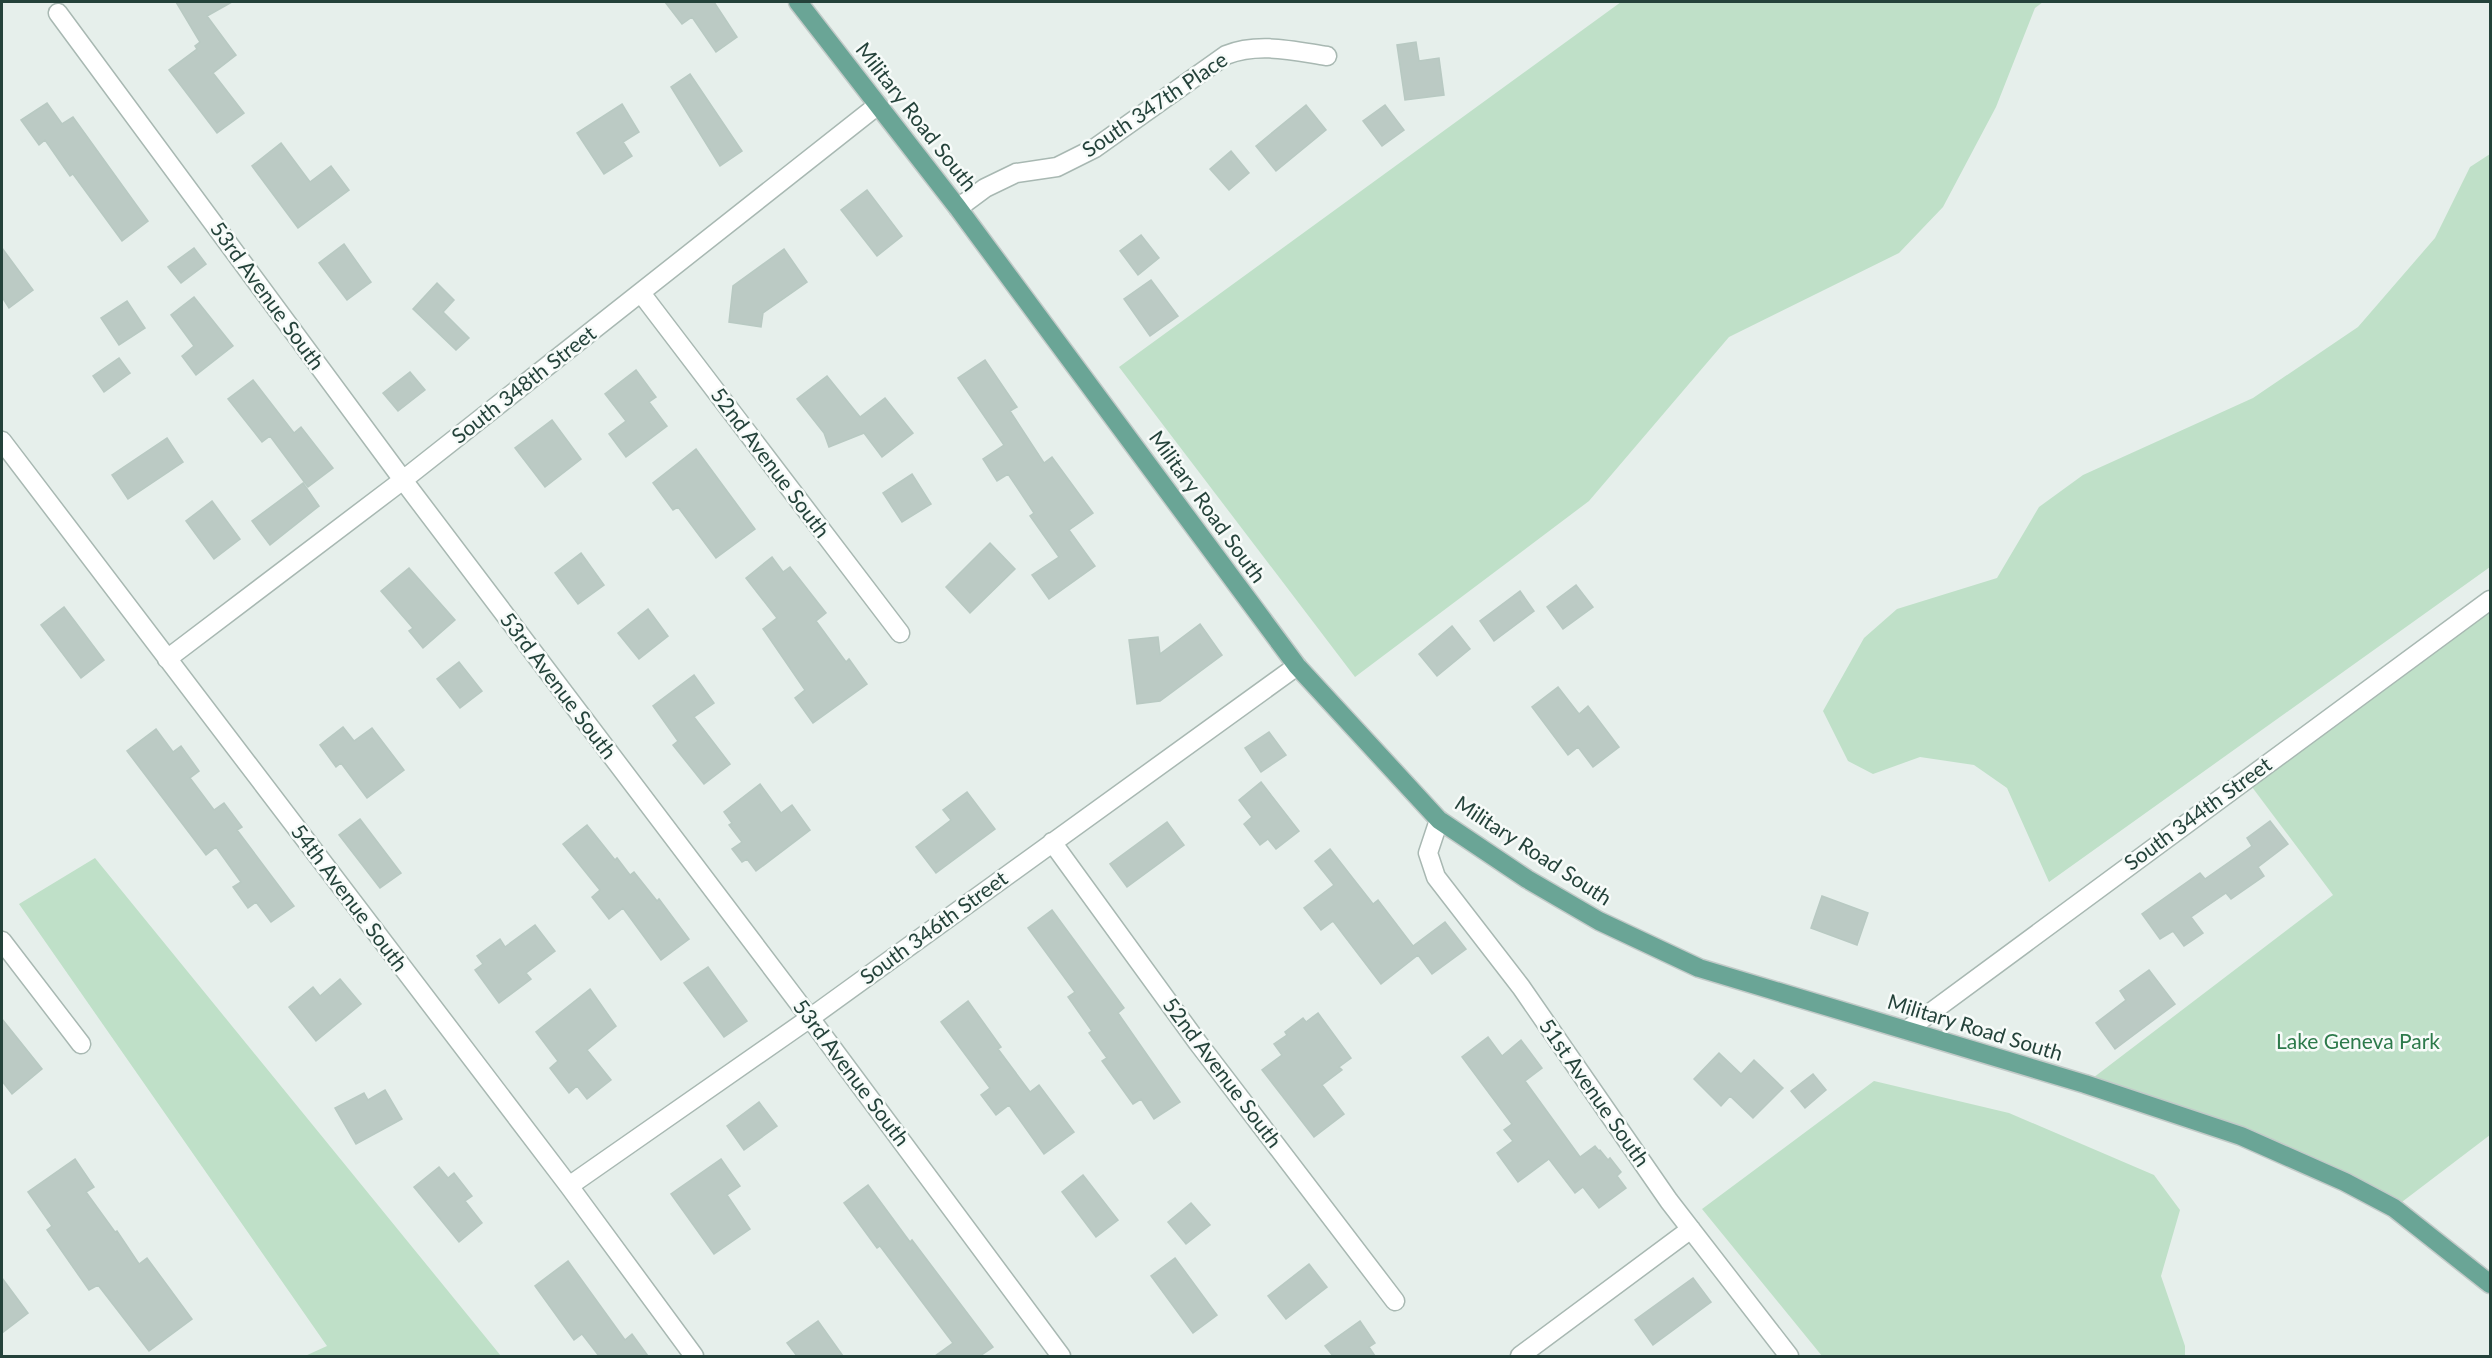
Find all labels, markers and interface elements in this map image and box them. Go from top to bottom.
street label: Military Road South [851,37,983,195]
street label: South 347th Place [1077,46,1231,162]
street label: 53rd Avenue South [206,216,330,374]
street label: South 348th Street [446,319,600,448]
street label: 52nd Avenue South [707,382,836,542]
street label: Military Road South [1145,425,1272,587]
street label: 53rd Avenue South [496,607,622,763]
street label: South 344th Street [2119,751,2276,875]
street label: Military Road South [1451,790,1617,910]
street label: 54th Avenue South [287,819,414,975]
street label: South 346th Street [855,865,1012,989]
street label: Military Road South [1885,988,2066,1065]
street label: 52nd Avenue South [1159,992,1288,1152]
street label: 53rd Avenue South [789,994,915,1150]
street label: 51st Avenue South [1535,1013,1656,1171]
park label: Lake Geneva Park [2276,1028,2440,1053]

